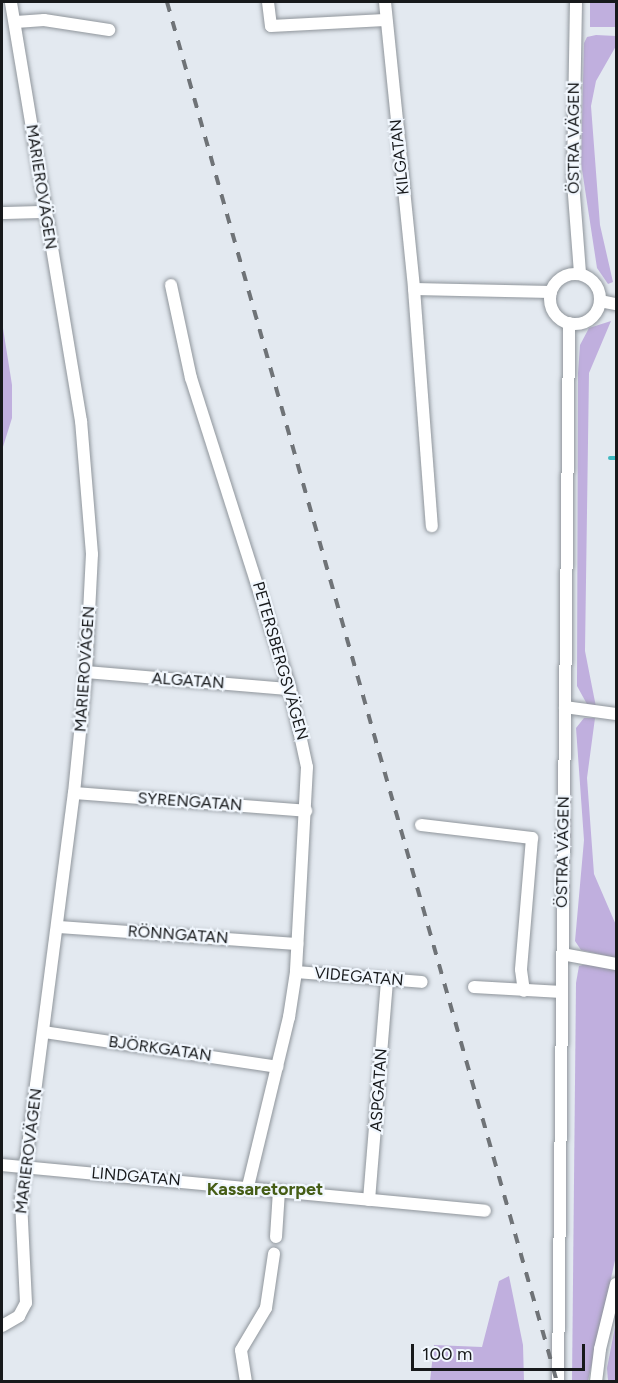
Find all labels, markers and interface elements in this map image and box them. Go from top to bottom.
street label: ÖSTRA VÄGEN [564,82,584,194]
street label: KILGATAN [386,118,414,196]
street label: MARIEROVÄGEN [22,123,60,251]
street label: PETERSBERGSVÄGEN [248,579,312,743]
street label: MARIEROVÄGEN [71,605,99,733]
street label: ALGATAN [151,669,225,693]
street label: SYRENGATAN [137,789,243,815]
street label: ÖSTRA VÄGEN [552,796,574,908]
street label: RÖNNGATAN [127,922,229,948]
street label: VIDEGATAN [314,964,404,990]
street label: BJÖRKGATAN [107,1032,213,1066]
street label: ASPGATAN [367,1048,391,1132]
street label: MARIEROVÄGEN [12,1087,46,1215]
street label: LINDGATAN [90,1164,182,1190]
district label: Kassaretorpet [207,1178,323,1200]
scale bar [414,1332,588,1370]
text: 100 m [422,1343,472,1365]

